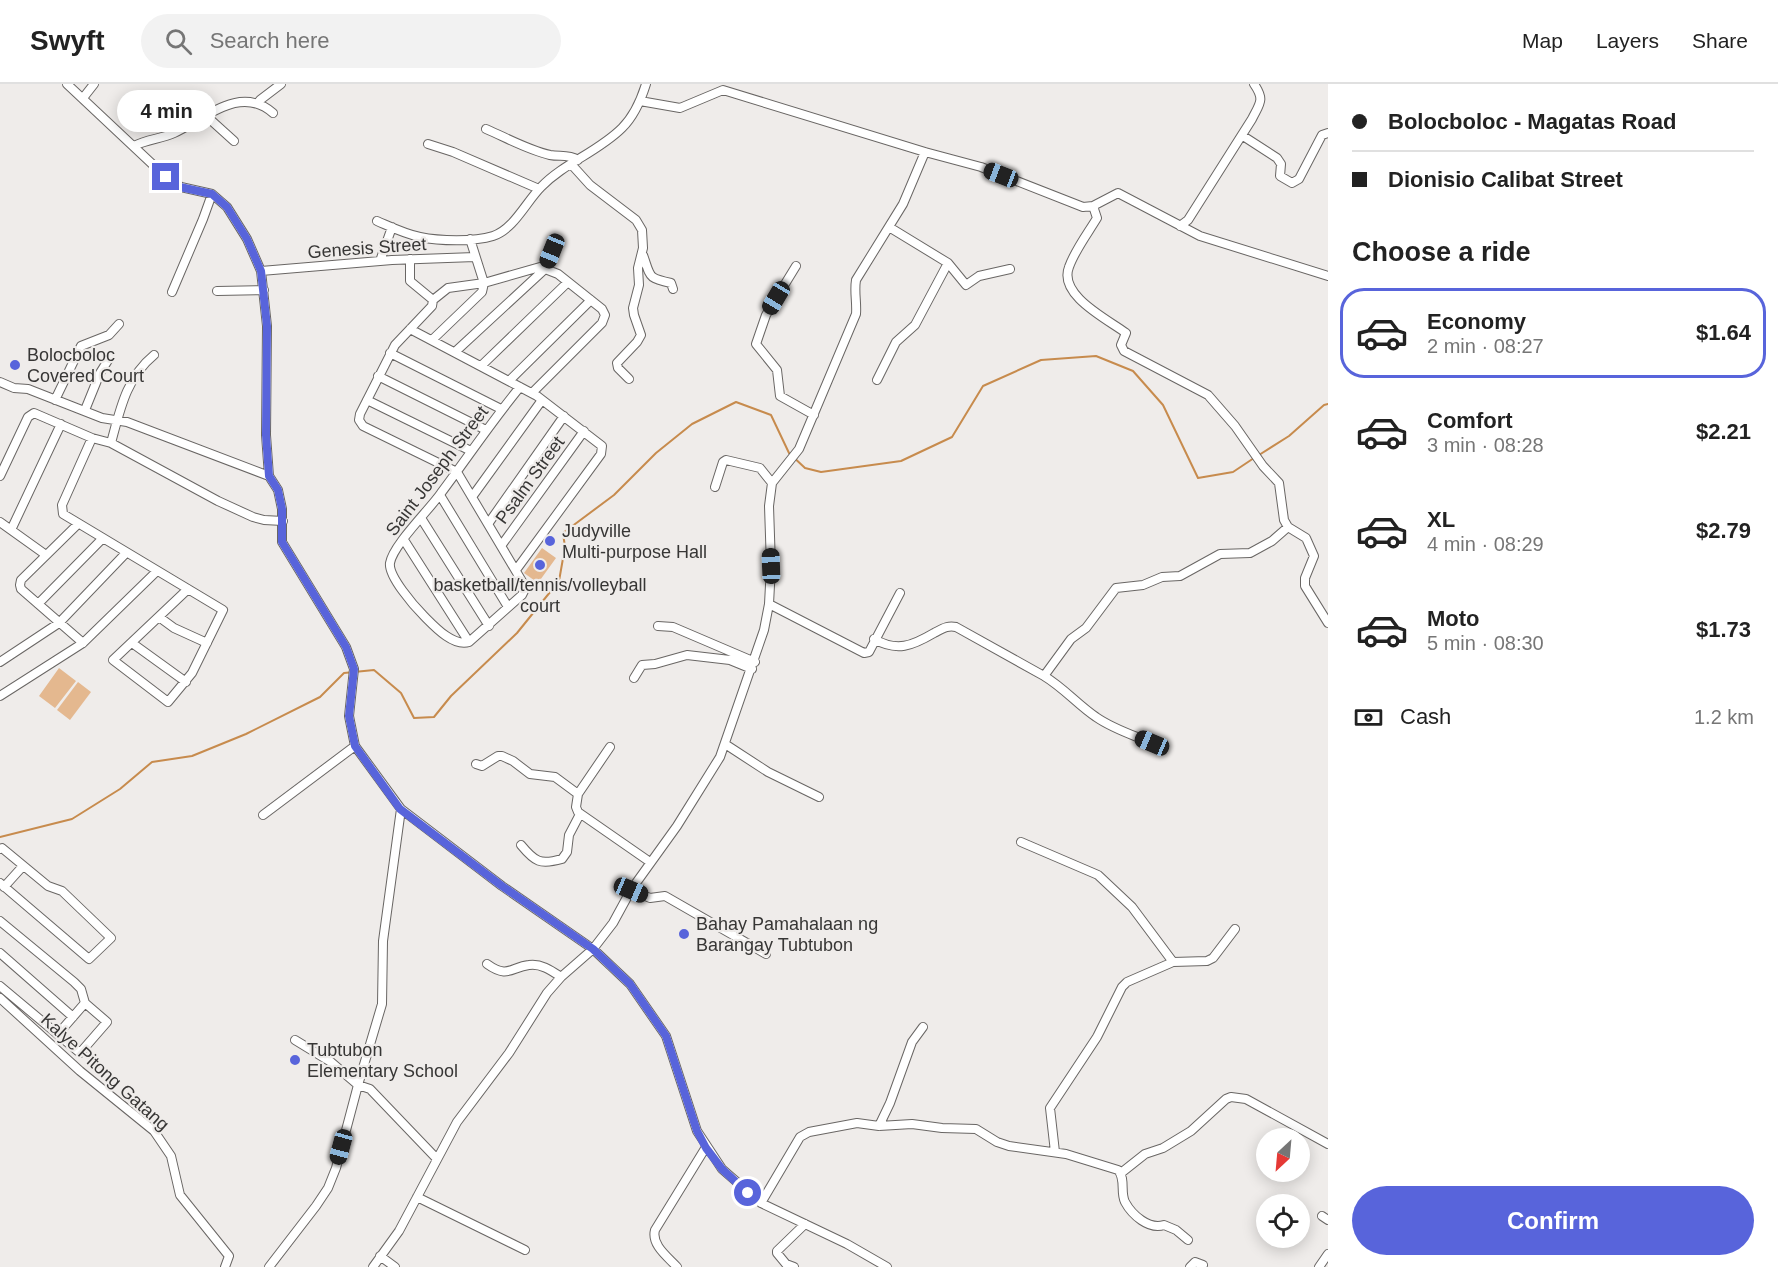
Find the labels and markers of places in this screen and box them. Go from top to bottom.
place label: Bolocboloc Covered Court [27,345,144,386]
marker: Bolocboloc Covered Court [8,358,22,372]
place label: Judyville Multi-purpose Hall [562,521,707,562]
marker: Judyville Multi-purpose Hall [543,534,557,548]
marker: basketball/tennis/volleyball court [533,558,547,572]
place label: basketball/tennis/volleyball court [433,575,647,616]
place label: Bahay Pamahalaan ng Barangay Tubtubon [696,914,878,955]
marker: Bahay Pamahalaan ng Barangay Tubtubon [677,927,691,941]
place label: Tubtubon Elementary School [307,1040,458,1081]
marker: Tubtubon Elementary School [288,1053,302,1067]

